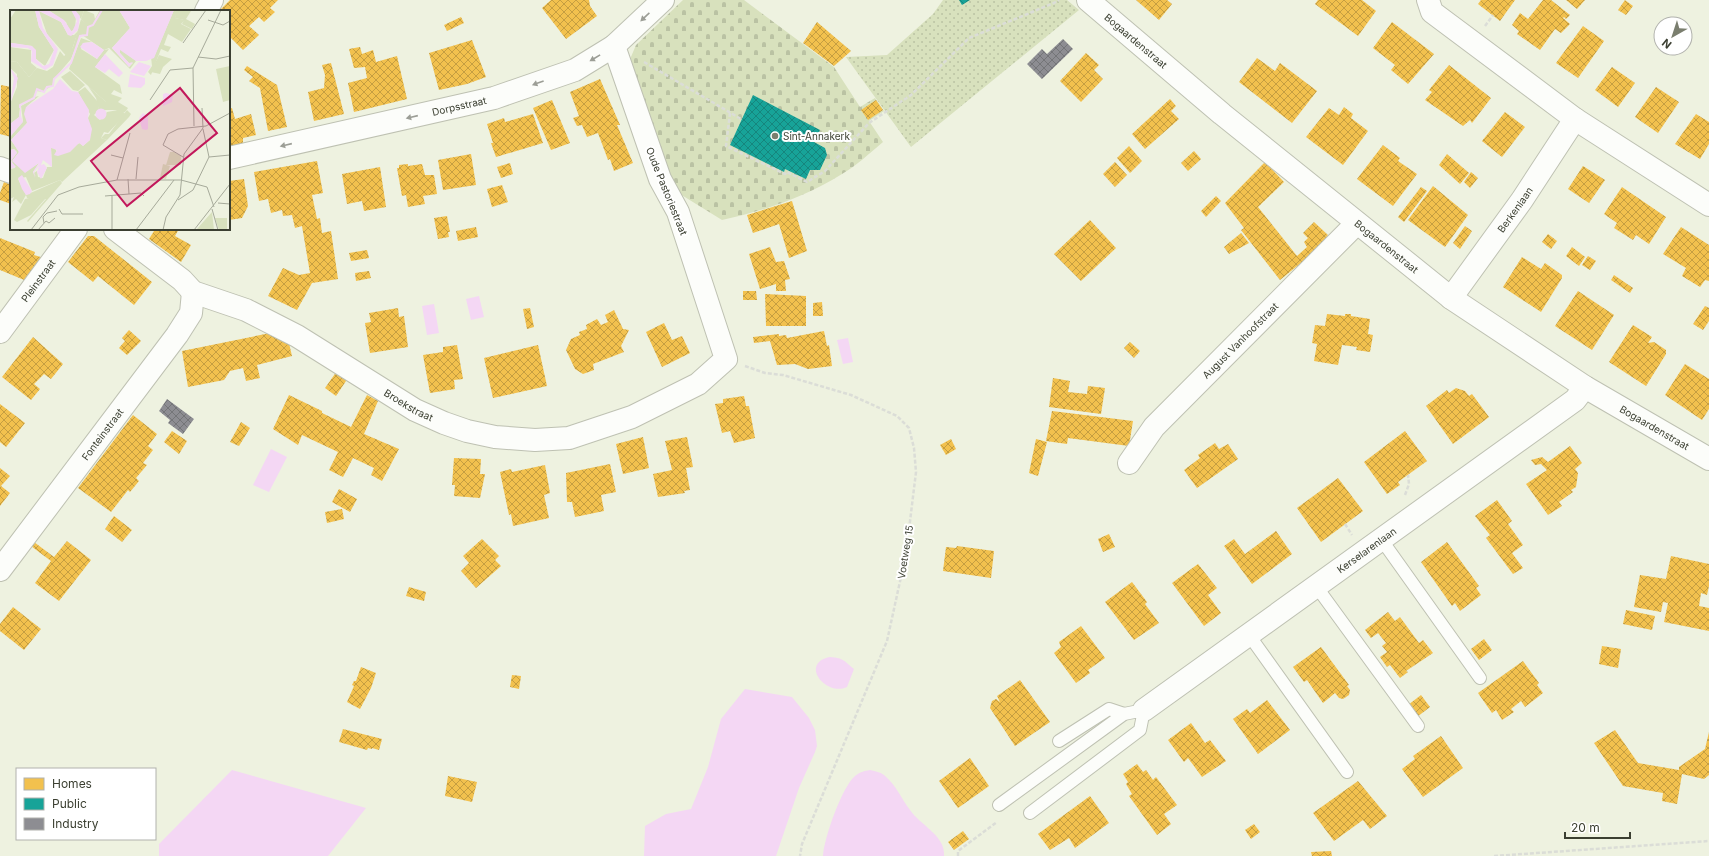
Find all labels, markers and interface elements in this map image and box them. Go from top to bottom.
inset map [10,10,230,230]
street label: Bogaardenstraat [1102,11,1170,71]
one-way arrow [640,12,650,22]
north arrow [1653,16,1693,56]
text: N [1659,36,1674,52]
one-way arrow [589,55,601,62]
one-way arrow [531,80,543,86]
street label: Dorpsstraat [431,94,488,118]
one-way arrow [406,114,419,120]
place label: Sint-Annakerk [783,130,850,142]
marker: Sint-Annakerk [770,131,780,141]
one-way arrow [279,142,291,148]
street label: Oude Pastoriestraat [644,145,690,237]
street label: Berkenlaan [1495,185,1535,235]
street label: Bogaardenstraat [1352,217,1421,276]
street label: Pleinstraat [18,256,58,304]
street label: August Vanhoofstraat [1200,299,1281,381]
street label: Broekstraat [382,386,436,424]
street label: Bogaardenstraat [1618,403,1692,453]
street label: Fonteinstraat [79,405,126,462]
street label: Voetweg 15 [895,524,915,580]
street label: Kerselarenlaan [1334,525,1398,575]
legend [16,768,156,840]
text: Homes [52,776,92,791]
text: Public [52,796,87,811]
scale bar [1565,814,1630,840]
text: Industry [52,816,99,831]
text: 20 m [1571,820,1600,835]

